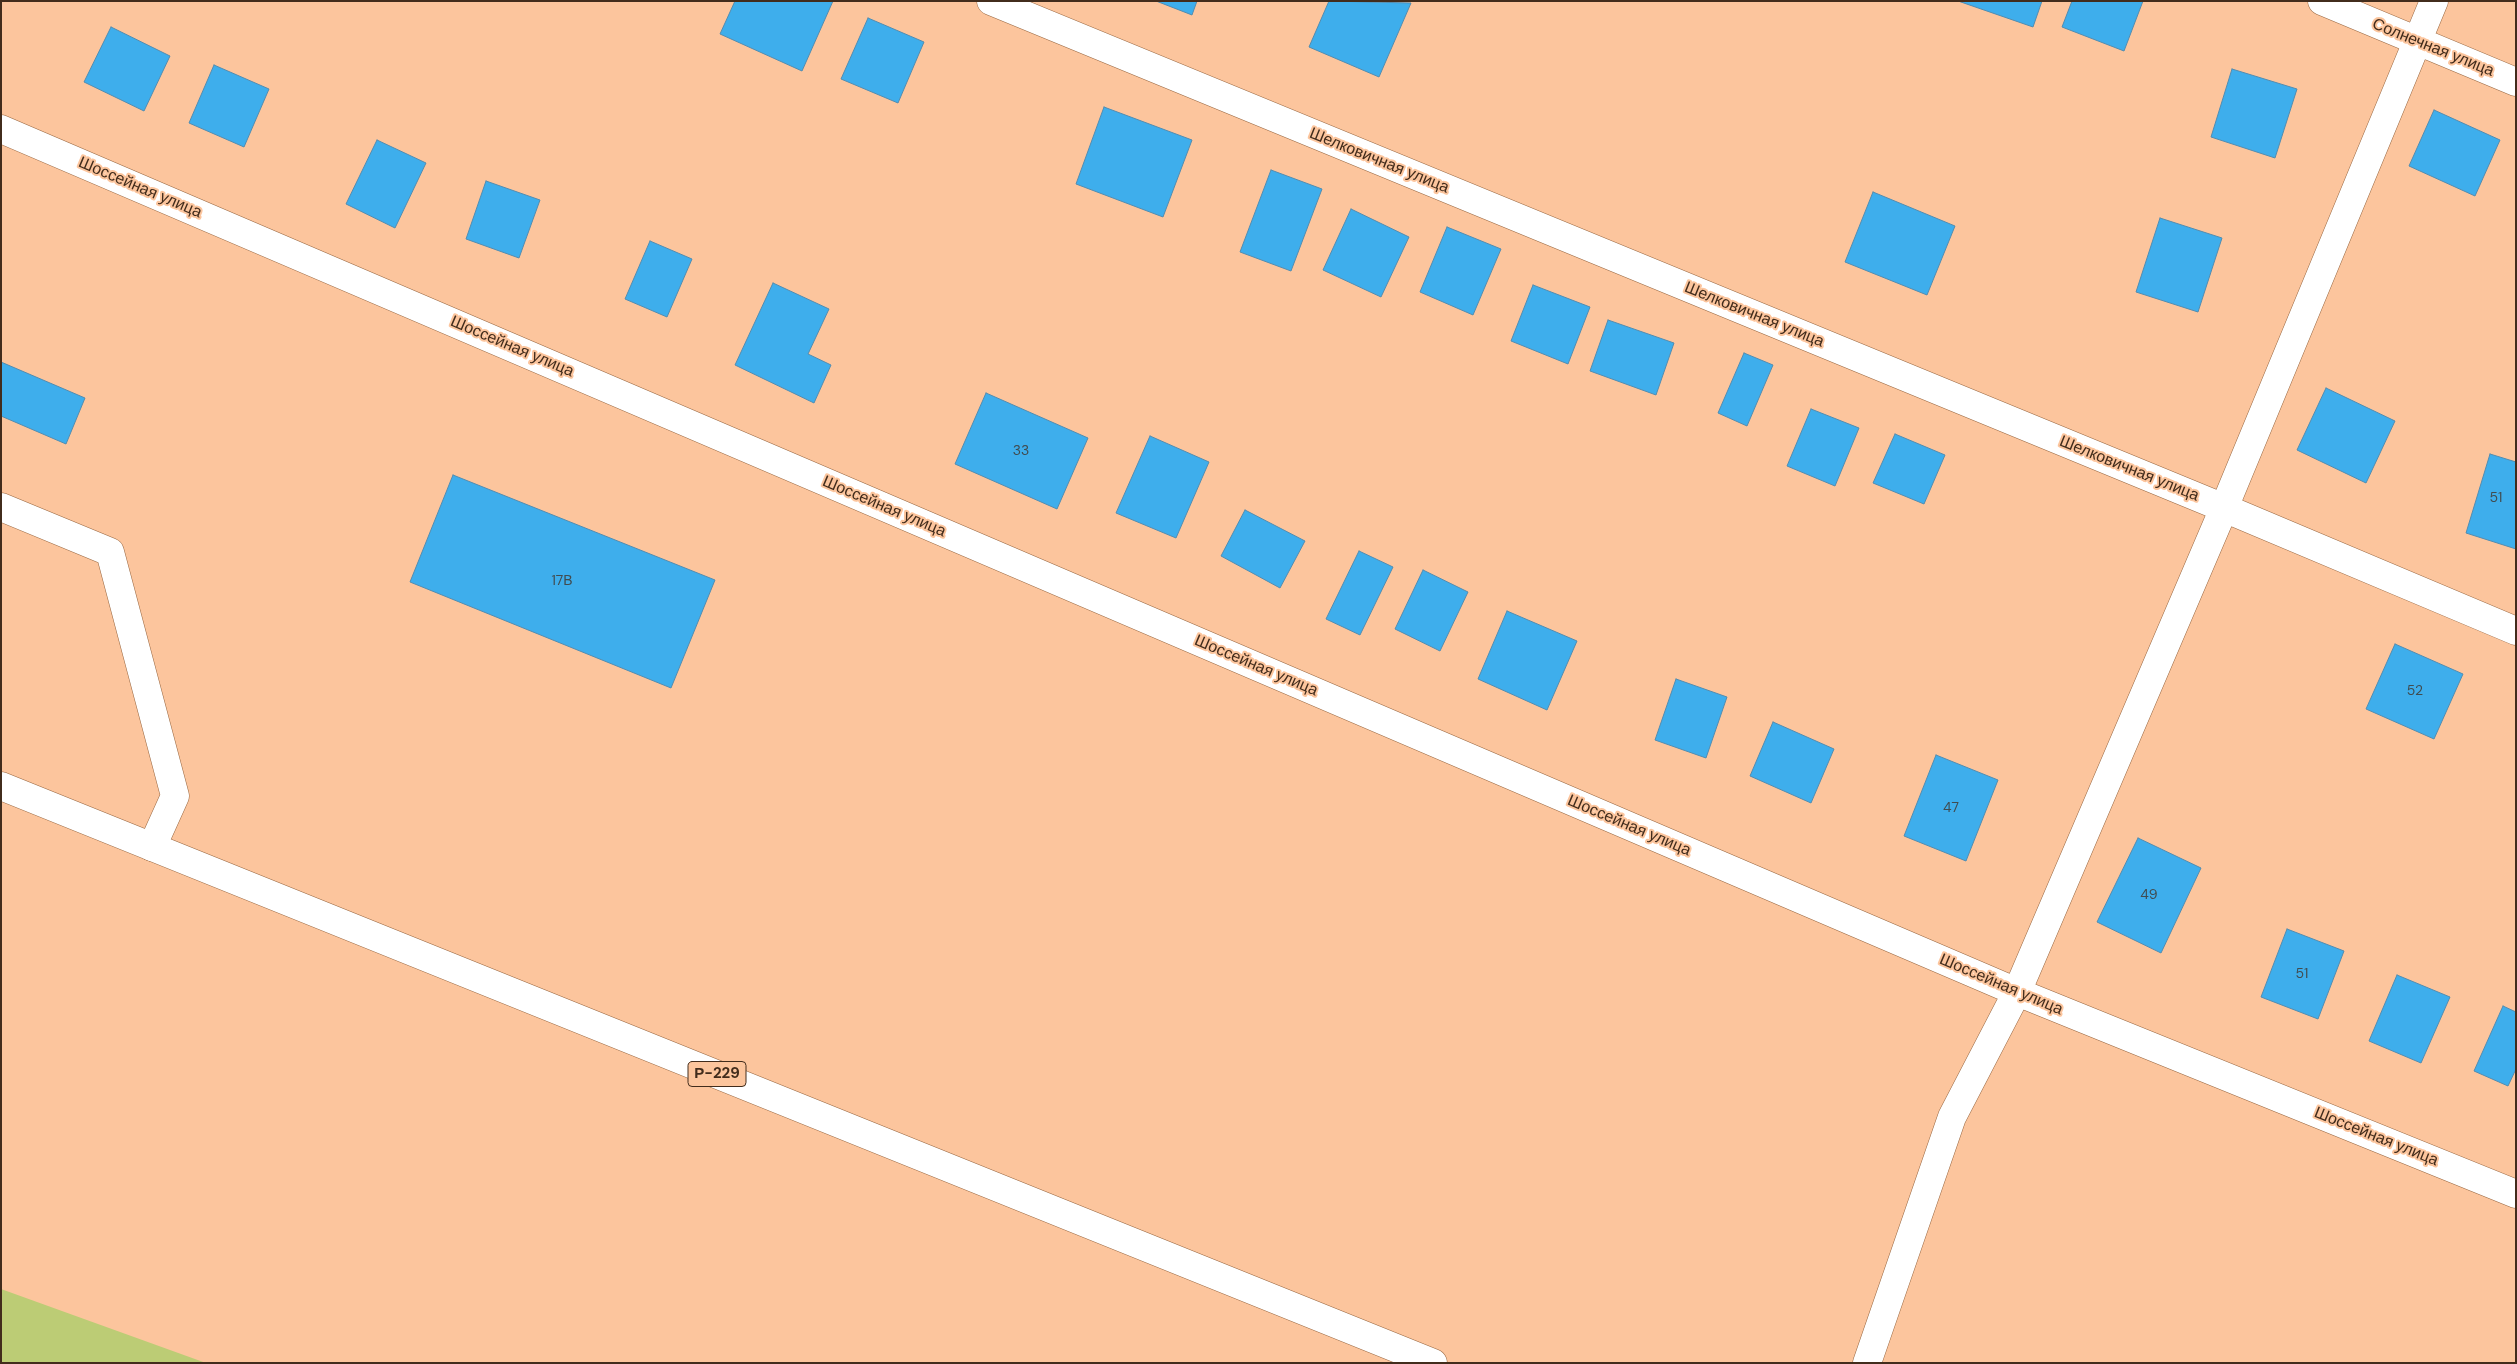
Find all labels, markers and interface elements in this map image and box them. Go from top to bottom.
street label: Солнечная улица [2369,15,2497,81]
street label: Шелковичная улица [1306,124,1452,198]
street label: Шоссейная улица [75,153,205,223]
street label: Шелковичная улица [1681,278,1827,352]
street label: Шоссейная улица [447,312,577,382]
street label: Шелковичная улица [2056,432,2202,506]
house number: 33 [1013,443,1029,459]
street label: Шоссейная улица [819,472,949,542]
house number: 51 [2490,490,2502,506]
house number: 17В [551,573,573,589]
street label: Шоссейная улица [1191,631,1321,701]
house number: 52 [2407,683,2423,699]
street label: Шоссейная улица [1564,791,1694,861]
house number: 47 [1943,800,1959,816]
house number: 49 [2140,887,2158,903]
street label: Шоссейная улица [1936,950,2066,1020]
house number: 51 [2296,966,2308,982]
road number: Р-229 [688,1062,746,1086]
street label: Шоссейная улица [2311,1103,2441,1171]

